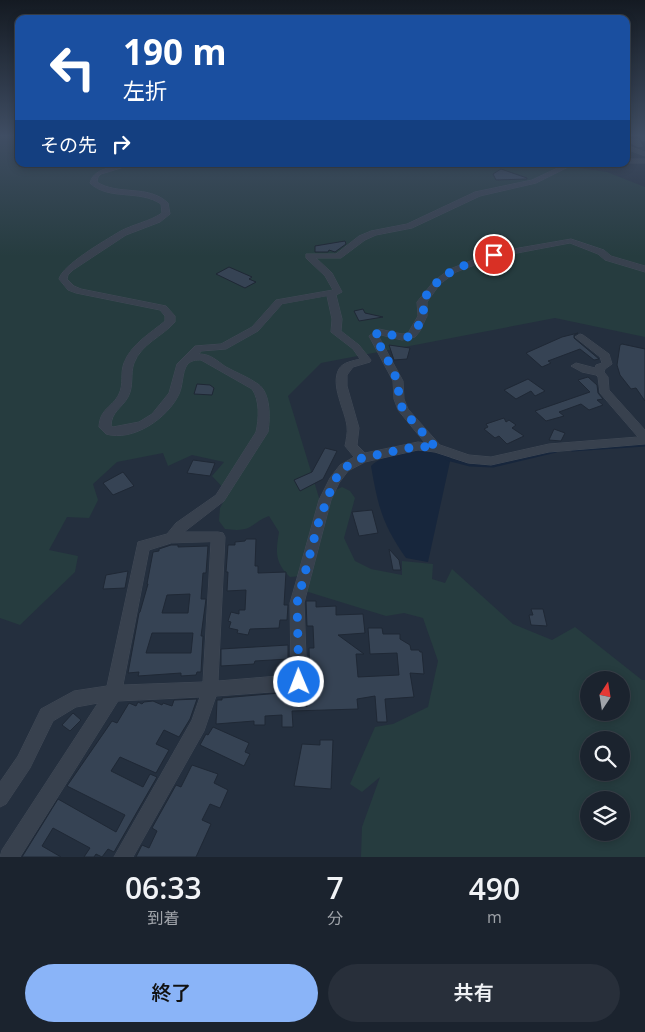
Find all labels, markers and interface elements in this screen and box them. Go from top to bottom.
text: 190 m [123,28,227,75]
icon: left [40,35,105,100]
text: 左折 [123,75,167,105]
icon: right [107,130,135,158]
text: その先 [40,132,97,158]
pin [473,234,515,276]
icon: arrive [480,241,508,269]
position arrow [272,655,324,707]
north arrow [580,671,630,721]
map controls [580,671,630,841]
button: search [580,731,630,781]
button: layers [580,791,630,841]
text: 06:33 [125,867,202,908]
text: 7 [327,867,344,908]
text: 490 [469,868,520,909]
text: m [487,906,502,928]
text: 到着 [147,907,179,929]
text: 分 [327,907,343,929]
button: 終了 [25,964,318,1022]
button: 共有 [328,964,620,1022]

